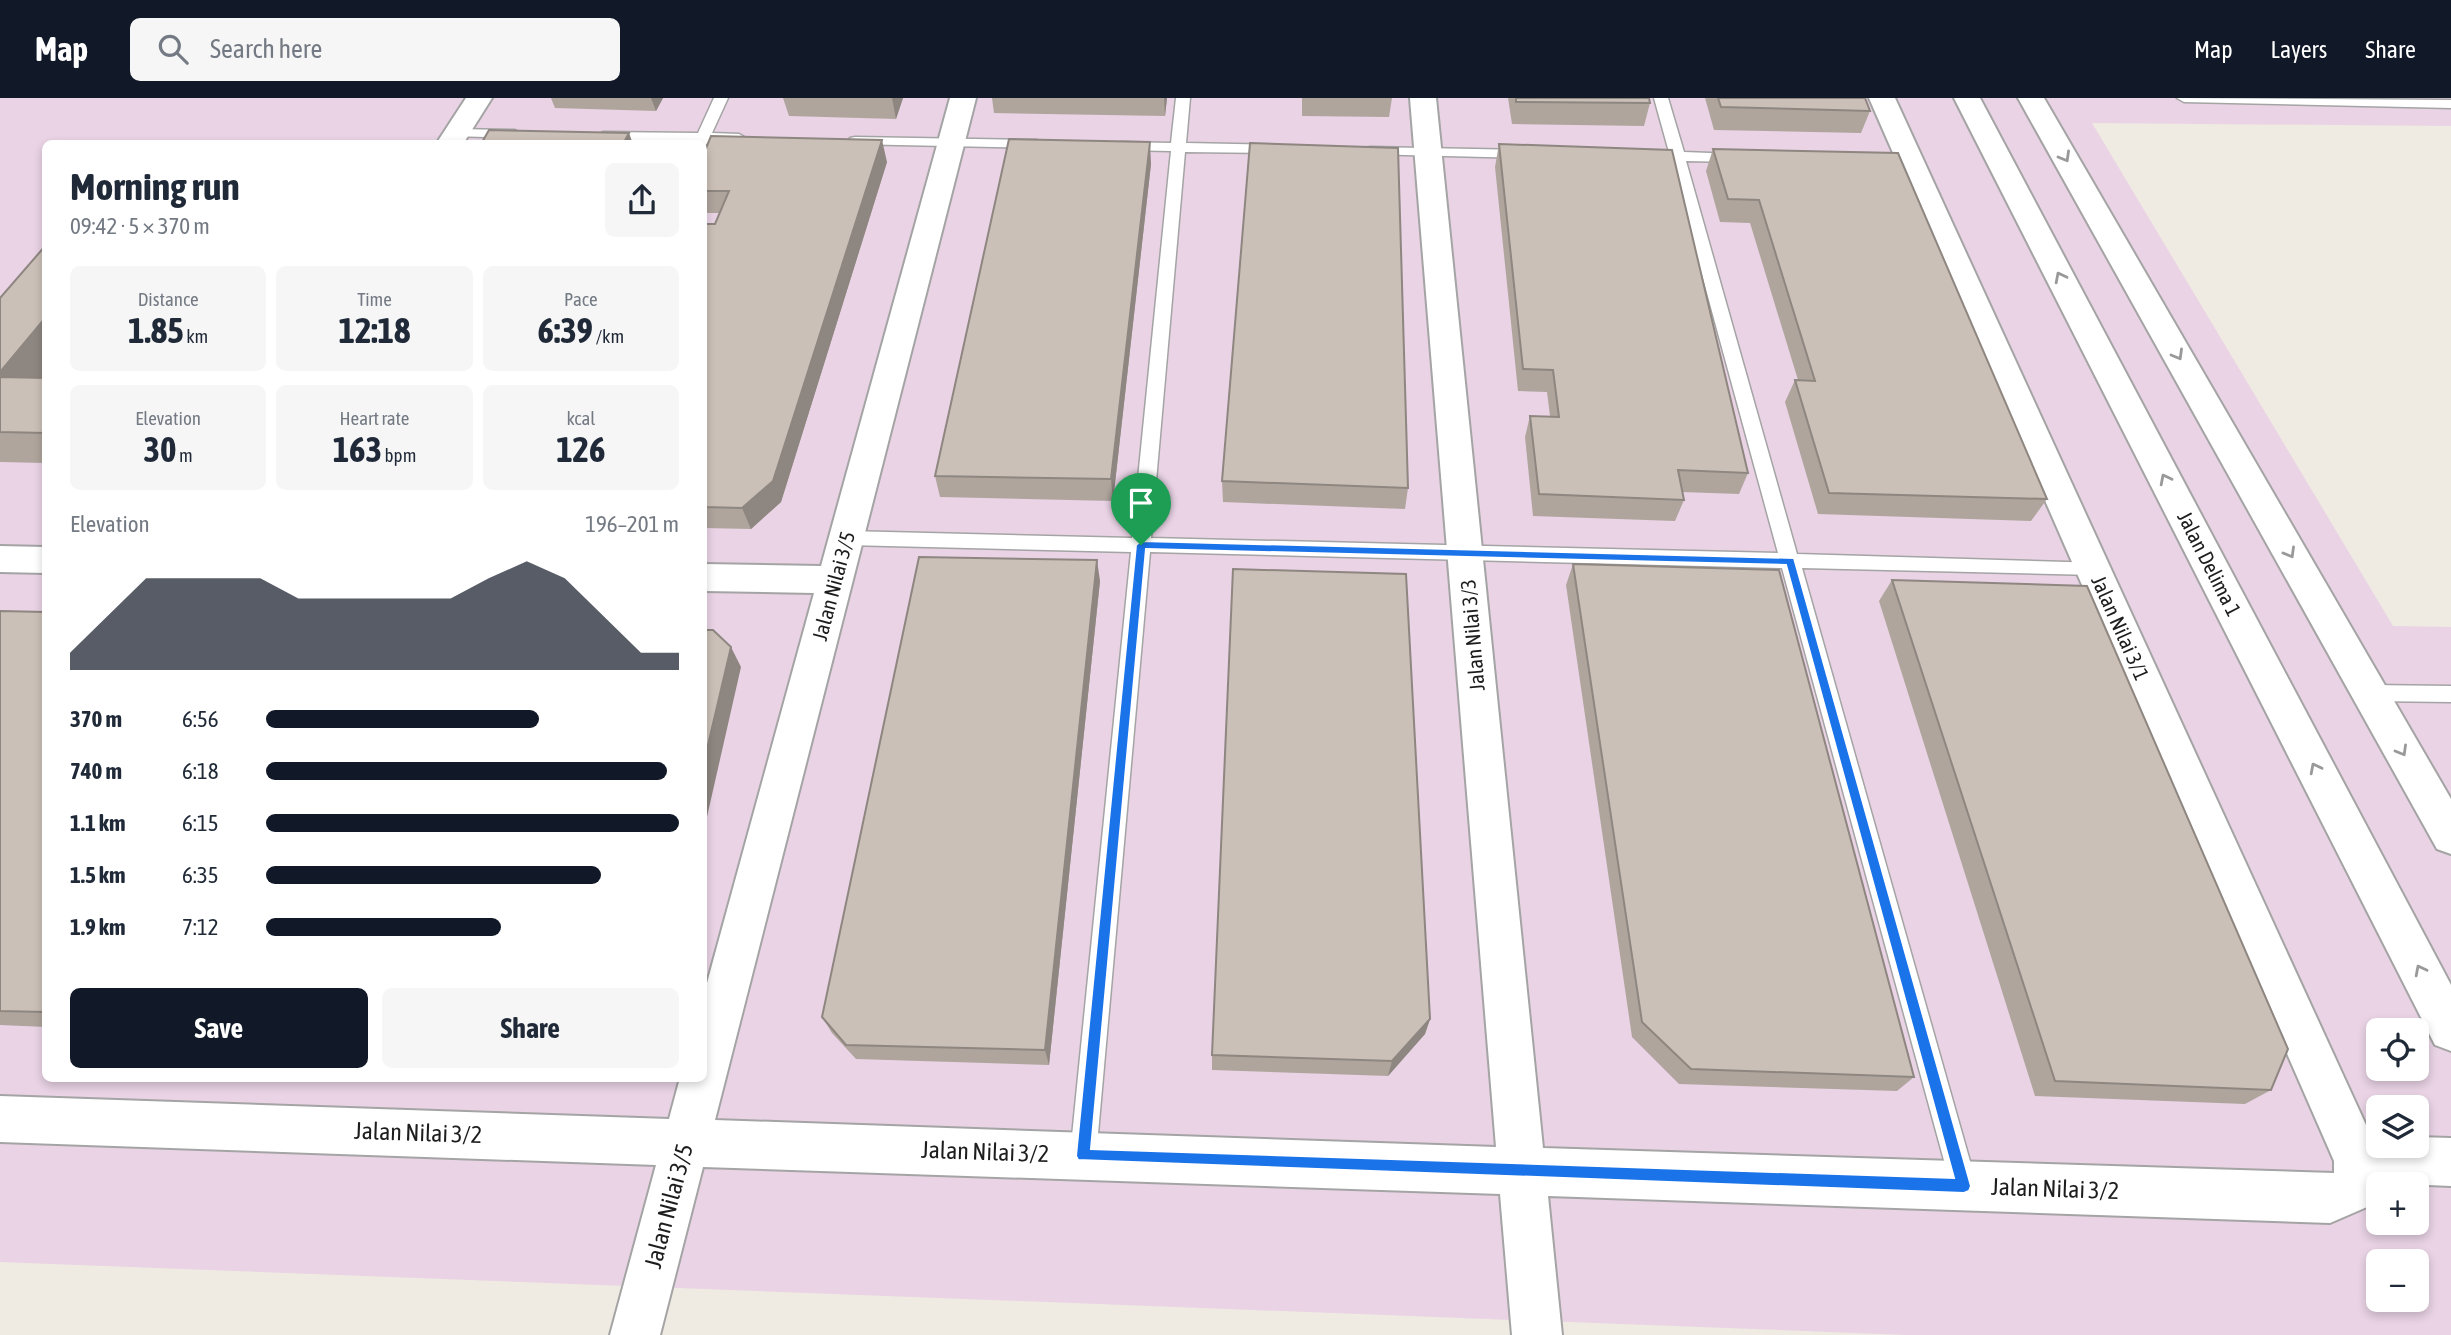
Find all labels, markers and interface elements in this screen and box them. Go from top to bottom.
search box [130,18,620,81]
text: Map [35,30,88,68]
icon: search [154,30,192,68]
text: Search here [210,34,322,64]
text: Map [2194,36,2233,63]
text: Layers [2271,36,2327,63]
text: Share [2365,36,2416,63]
one-way arrow [2057,150,2070,163]
button: share [605,163,679,237]
text: Morning run [70,165,240,208]
text: 09:42 · 5 × 370 m [70,213,210,239]
one-way arrow [2054,272,2068,284]
text: Distance [138,288,199,310]
text: Time [357,288,392,310]
text: Pace [564,288,598,310]
text: 1.85 [128,310,184,350]
text: 12:18 [338,310,411,350]
text: 6:39 [537,310,593,350]
text: km [184,325,208,347]
text: /km [593,325,624,347]
one-way arrow [2169,347,2182,360]
text: Elevation [135,407,201,429]
text: Heart rate [340,407,409,429]
text: kcal [566,407,595,429]
text: 30 [144,429,176,469]
text: 163 [333,429,382,469]
text: 126 [556,429,606,469]
text: m [176,444,193,466]
text: bpm [382,444,416,466]
pin [1111,473,1171,545]
one-way arrow [2159,474,2173,486]
icon: arrive [1122,484,1160,522]
street label: Jalan Delima 1 [2173,507,2247,620]
text: Elevation [70,511,150,537]
text: 196–201 m [585,511,679,537]
street label: Jalan Nilai 3/5 [807,529,859,643]
one-way arrow [2282,545,2295,558]
street label: Jalan Nilai 3/1 [2087,572,2155,684]
street label: Jalan Nilai 3/3 [1455,578,1489,692]
text: 370 m [70,706,122,732]
text: 6:56 [182,706,219,732]
one-way arrow [2394,743,2407,756]
text: 740 m [70,758,122,784]
text: 6:18 [182,758,219,784]
one-way arrow [2309,763,2323,775]
text: 1.1 km [70,810,126,836]
text: 6:15 [182,810,219,836]
text: 1.5 km [70,862,126,888]
text: 6:35 [182,862,219,888]
text: 1.9 km [70,914,126,940]
text: 7:12 [182,914,219,940]
one-way arrow [2414,964,2428,977]
button: Save [70,988,368,1068]
button: Share [382,988,679,1068]
map controls [2366,1018,2429,1312]
button: locate [2366,1018,2429,1081]
button: layers [2366,1095,2429,1158]
street label: Jalan Nilai 3/2 [354,1117,482,1148]
street label: Jalan Nilai 3/2 [921,1136,1049,1167]
street label: Jalan Nilai 3/5 [639,1141,698,1271]
button: + [2366,1172,2429,1235]
street label: Jalan Nilai 3/2 [1991,1173,2119,1204]
button: − [2366,1249,2429,1312]

